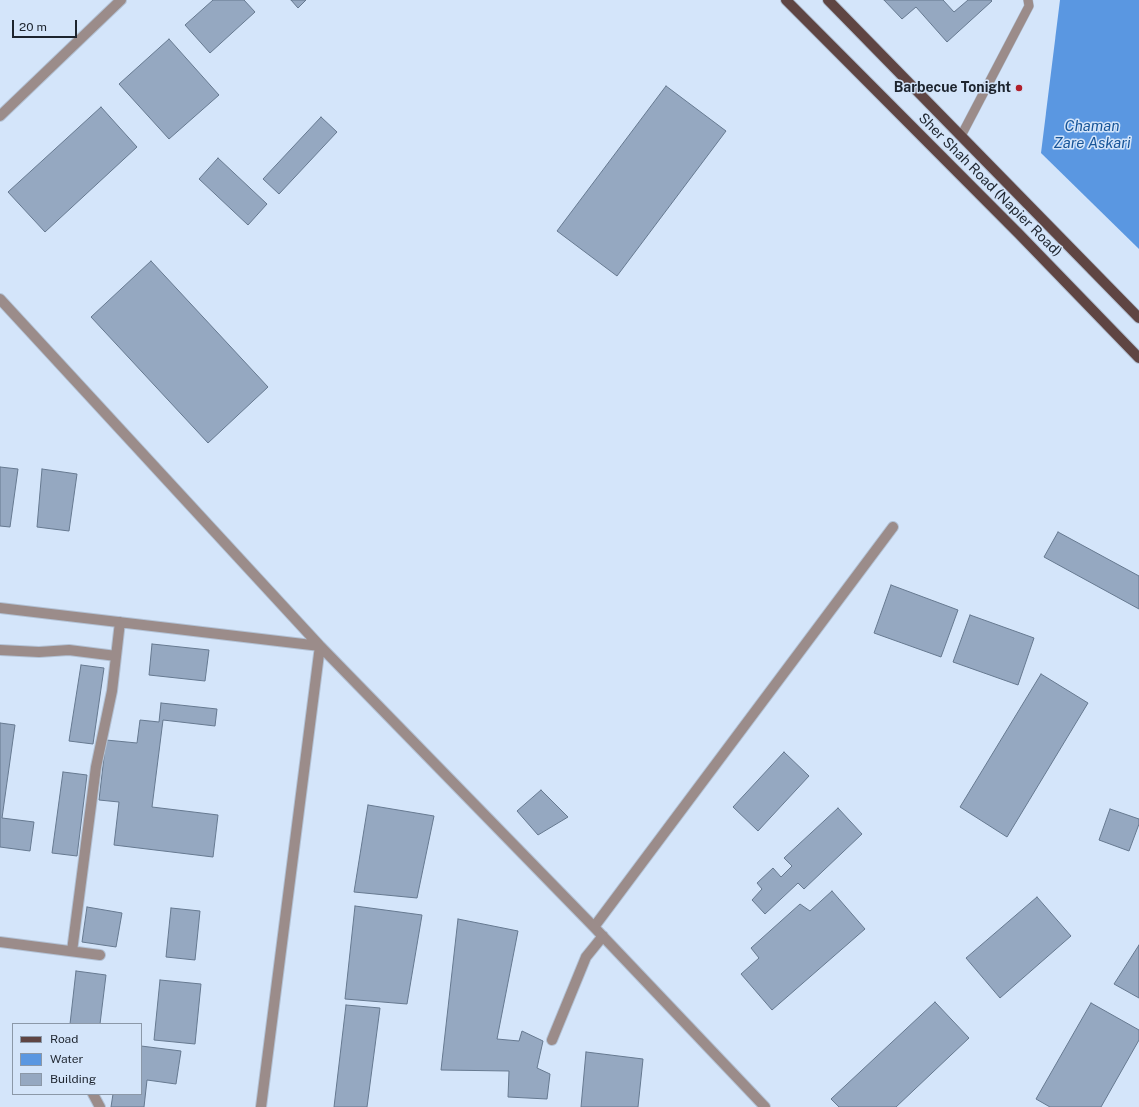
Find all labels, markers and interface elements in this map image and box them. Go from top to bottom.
scale bar [14,12,79,38]
text: 20 m [19,20,47,34]
place label: Barbecue Tonight [894,80,1011,96]
marker: Barbecue Tonight [1014,83,1024,93]
street label: Sher Shah Road (Napier Road) [915,110,1065,260]
water label: Chaman Zare Askari [1053,117,1131,152]
legend [12,1023,142,1095]
text: Road [50,1032,78,1046]
text: Water [50,1052,83,1066]
text: Building [50,1072,96,1086]

